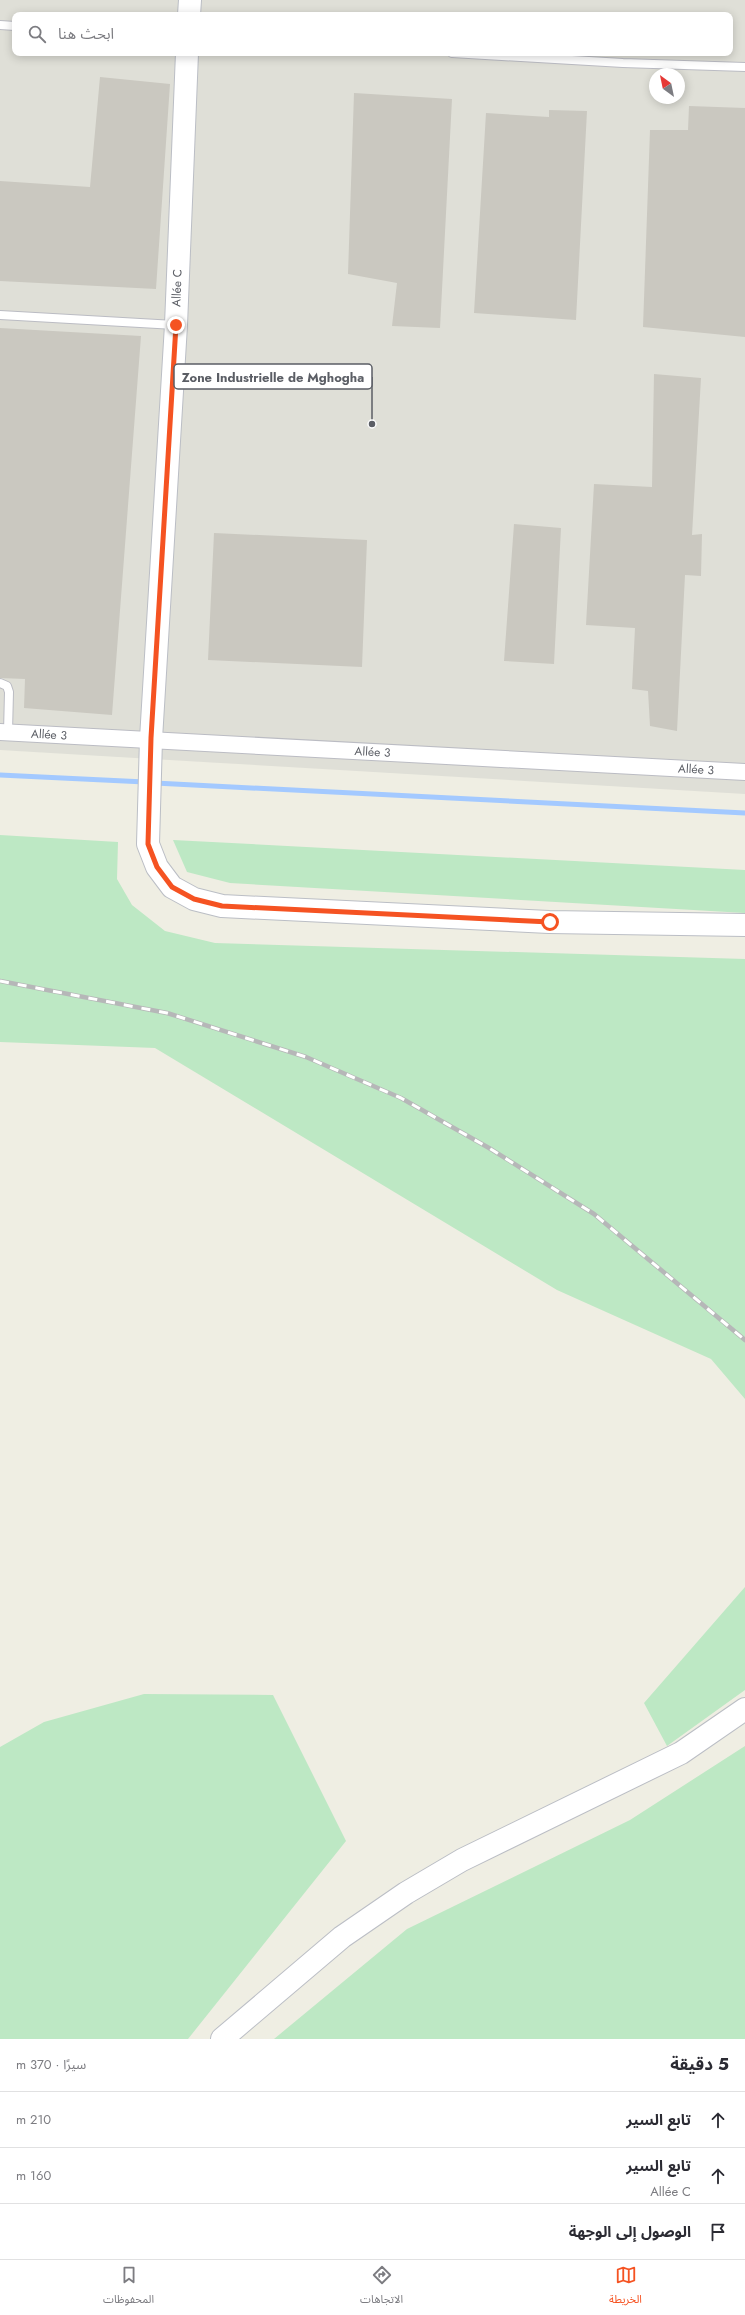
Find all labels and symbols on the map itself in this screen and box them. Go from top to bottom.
north arrow [649,68,685,104]
street label: Allée C [167,269,187,307]
route end [167,316,185,334]
callout: Zone Industrielle de Mghogha [174,364,372,389]
text: Zone Industrielle de Mghogha [182,368,364,387]
street label: Allée 3 [30,725,68,745]
street label: Allée 3 [354,742,391,762]
street label: Allée 3 [678,759,715,779]
route start [541,913,559,931]

